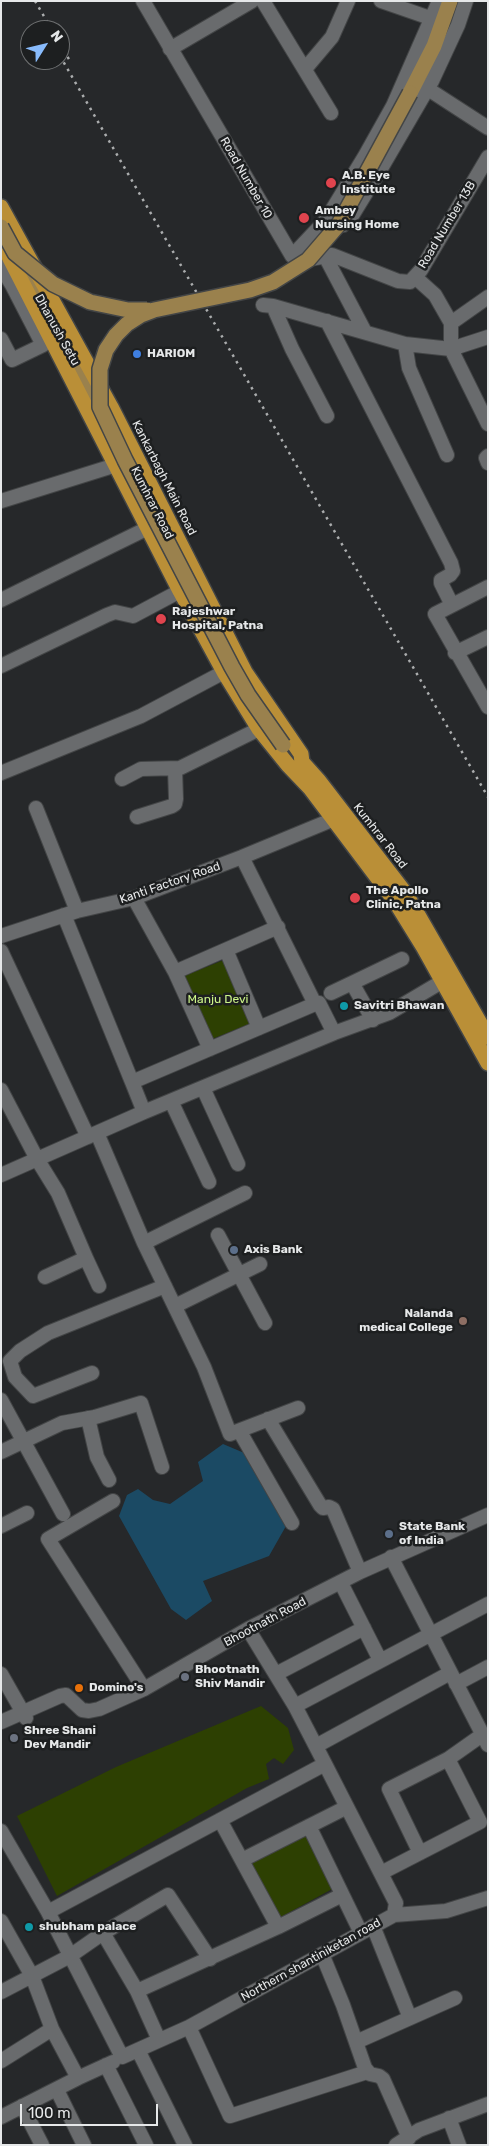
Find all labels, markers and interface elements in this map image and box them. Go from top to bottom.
north arrow [20,20,70,70]
text: N [47,27,67,46]
street label: Road Number 10 [217,135,275,221]
place label: A.B. Eye Institute [342,169,395,197]
marker: A.B. Eye Institute [324,176,338,190]
street label: Road Number 13B [415,179,479,271]
place label: Ambey Nursing Home [315,204,399,232]
marker: Ambey Nursing Home [297,211,311,225]
street label: Dhanush Setu [32,292,82,368]
place label: HARIOM [147,347,195,361]
marker: HARIOM [131,348,143,360]
street label: Kankarbagh Main Road [129,418,199,538]
street label: Kumhrar Road [128,464,176,542]
place label: Rajeshwar Hospital, Patna [172,605,263,633]
marker: Rajeshwar Hospital, Patna [154,612,168,626]
street label: Kumhrar Road [350,800,410,872]
street label: Kanti Factory Road [118,859,222,907]
place label: The Apollo Clinic, Patna [366,884,441,912]
marker: The Apollo Clinic, Patna [348,891,362,905]
park label: Manju Devi [188,993,248,1007]
place label: Savitri Bhawan [354,999,444,1013]
marker: Savitri Bhawan [338,1000,350,1012]
place label: Axis Bank [244,1243,303,1257]
marker: Axis Bank [228,1244,240,1256]
place label: Nalanda medical College [359,1307,453,1335]
marker: Nalanda medical College [457,1315,469,1327]
place label: State Bank of India [399,1520,465,1548]
marker: State Bank of India [383,1528,395,1540]
street label: Bhootnath Road [221,1594,309,1650]
place label: Bhootnath Shiv Mandir [195,1663,265,1691]
marker: Bhootnath Shiv Mandir [179,1671,191,1683]
place label: Domino's [89,1681,143,1695]
marker: Domino's [73,1682,85,1694]
place label: Shree Shani Dev Mandir [24,1724,96,1752]
marker: Shree Shani Dev Mandir [8,1732,20,1744]
street label: Northern shantiniketan road [239,1916,383,2004]
place label: shubham palace [39,1920,136,1934]
marker: shubham palace [23,1921,35,1933]
scale bar [22,2094,160,2126]
text: 100 m [28,2104,70,2122]

